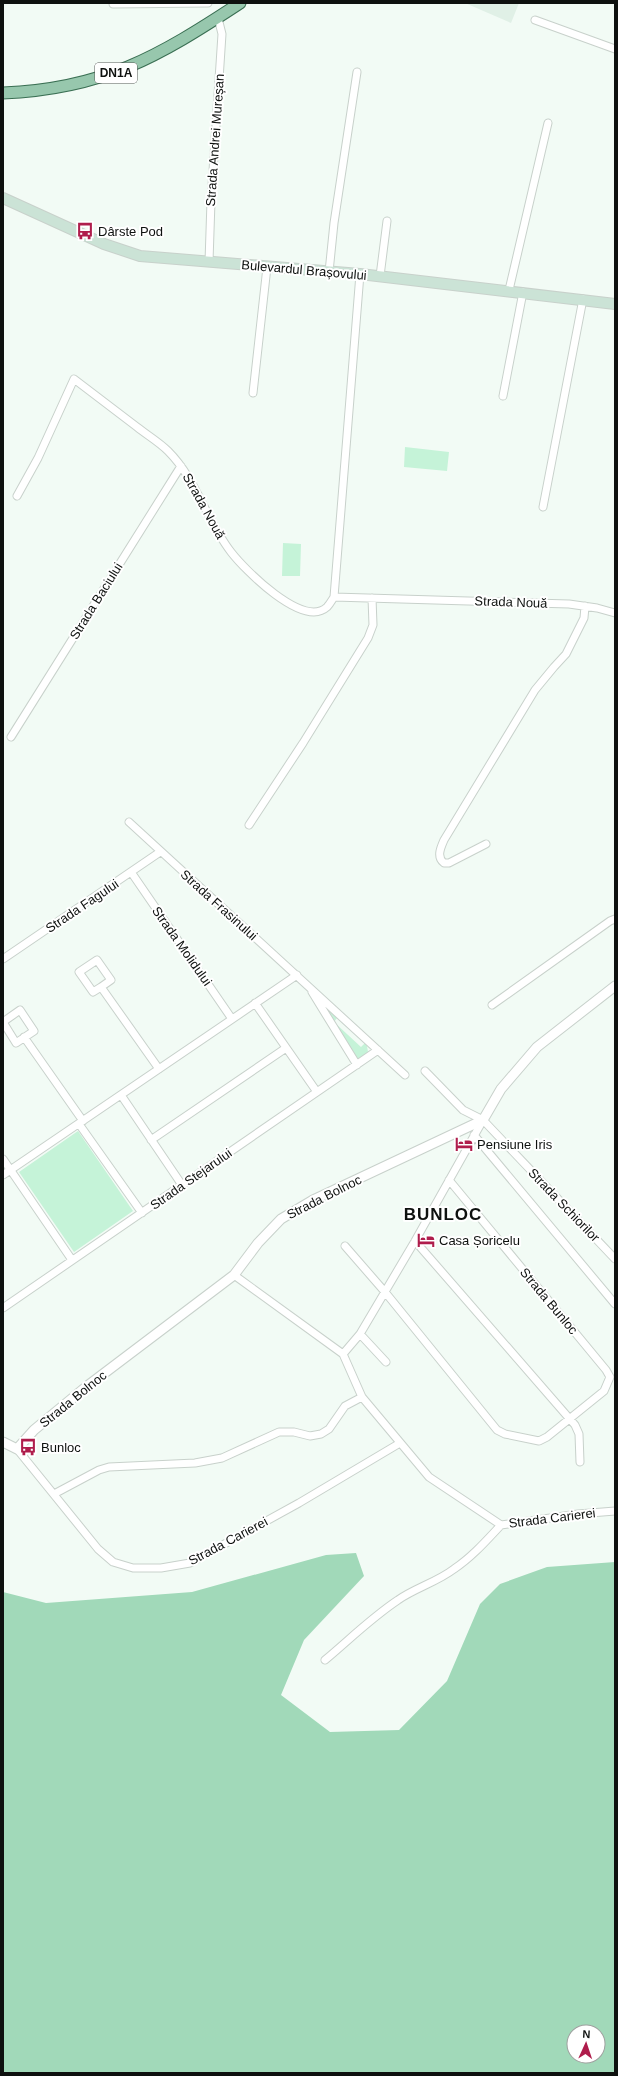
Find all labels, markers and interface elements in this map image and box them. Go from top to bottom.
road number: DN1A [95,63,137,83]
street label: Strada Andrei Mureșan [203,73,227,207]
bus stop icon: Dârste Pod [75,221,95,241]
place label: Dârste Pod [98,224,163,239]
street label: Bulevardul Brașovului [241,257,367,283]
street label: Strada Nouă [180,470,229,542]
street label: Strada Baciului [66,560,126,642]
street label: Strada Nouă [474,593,549,611]
street label: Strada Frasinului [177,867,261,944]
street label: Strada Fagului [43,876,121,936]
street label: Strada Molidului [149,904,215,989]
hotel icon: Pensiune Iris [454,1134,474,1154]
place label: Pensiune Iris [477,1137,553,1152]
street label: Strada Stejarului [147,1145,235,1213]
street label: Strada Schiorilor [525,1165,603,1245]
street label: Strada Bolnoc [284,1172,364,1222]
district label: BUNLOC [404,1205,482,1224]
hotel icon: Casa Șoricelu [416,1230,436,1250]
place label: Casa Șoricelu [439,1233,520,1248]
street label: Strada Bunloc [517,1265,581,1337]
street label: Strada Bolnoc [37,1367,110,1431]
bus stop icon: Bunloc [18,1437,38,1457]
place label: Bunloc [41,1440,81,1455]
street label: Strada Carierei [508,1505,596,1531]
street label: Strada Carierei [186,1514,270,1568]
north arrow [566,2024,606,2064]
text: N [582,2028,591,2040]

